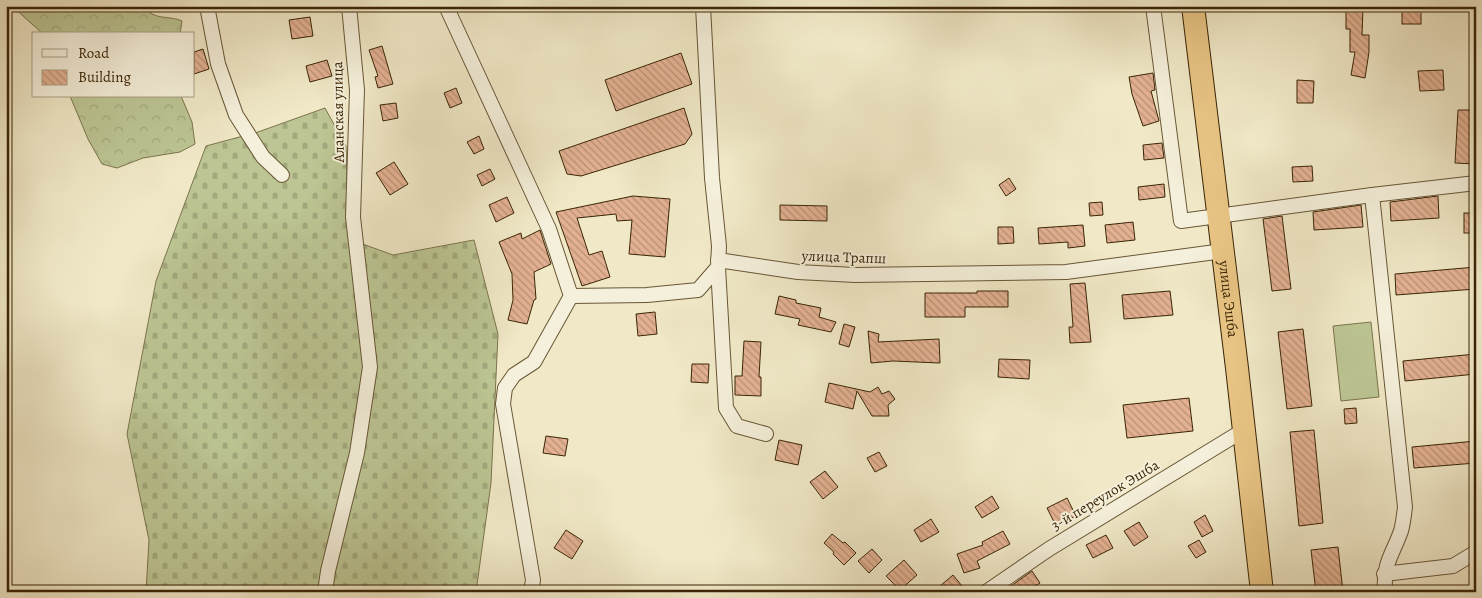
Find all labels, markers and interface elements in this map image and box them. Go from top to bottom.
legend [32,32,195,98]
text: Road [78,43,110,63]
street label: Аланская улица [327,61,349,164]
text: Building [78,67,131,87]
street label: улица Трапш [800,245,887,268]
street label: улица Эшба [1214,258,1243,339]
street label: 3-й переулок Эшба [1047,455,1163,535]

